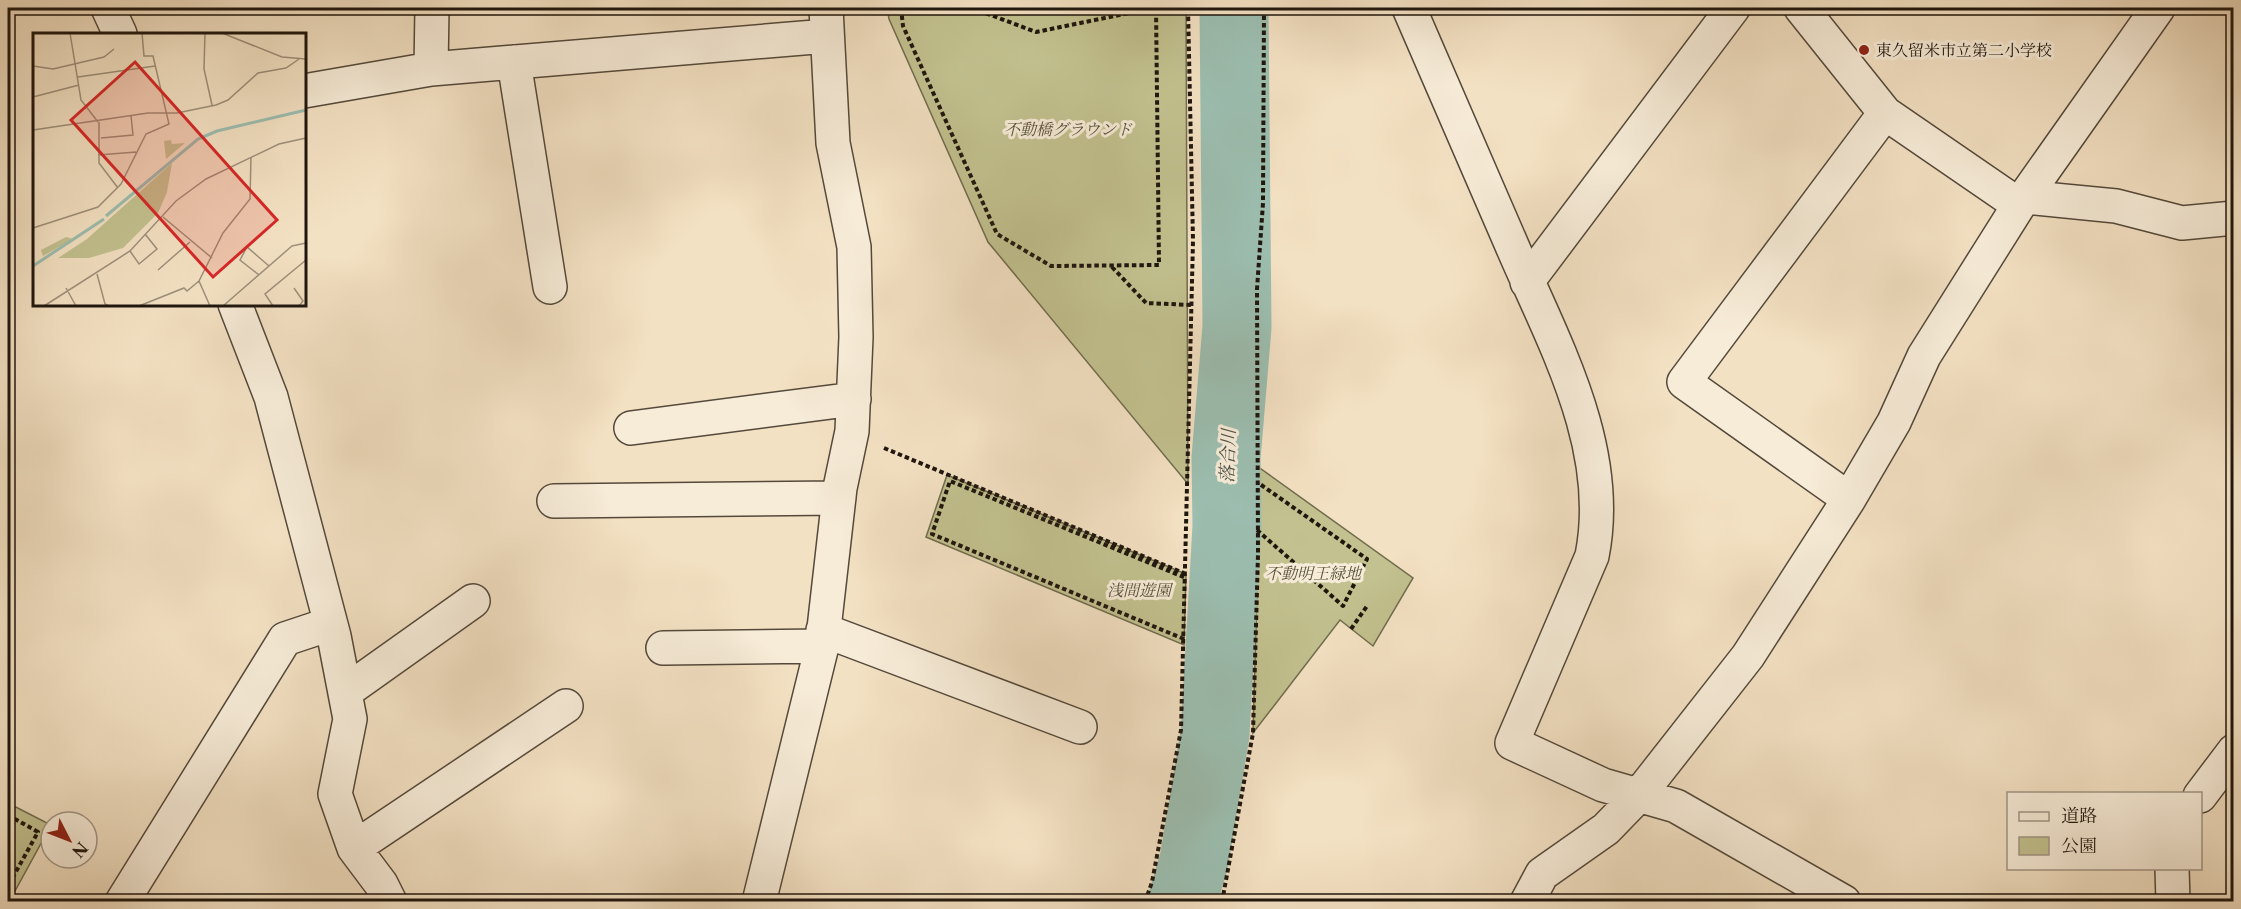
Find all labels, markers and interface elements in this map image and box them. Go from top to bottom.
inset map [33,33,306,306]
place label: 東久留米市立第二小学校 [1876,40,2052,60]
marker: 東久留米市立第二小学校 [1857,43,1871,57]
park label: 不動橋グラウンド [1004,119,1133,139]
water label: 落合川 [1216,427,1240,483]
park label: 不動明王緑地 [1265,563,1363,583]
park label: 浅間遊園 [1107,580,1174,600]
legend [2007,792,2202,870]
text: 道路 [2061,805,2097,827]
north arrow [39,810,99,870]
text: 公園 [2061,835,2097,857]
text: N [68,838,92,862]

